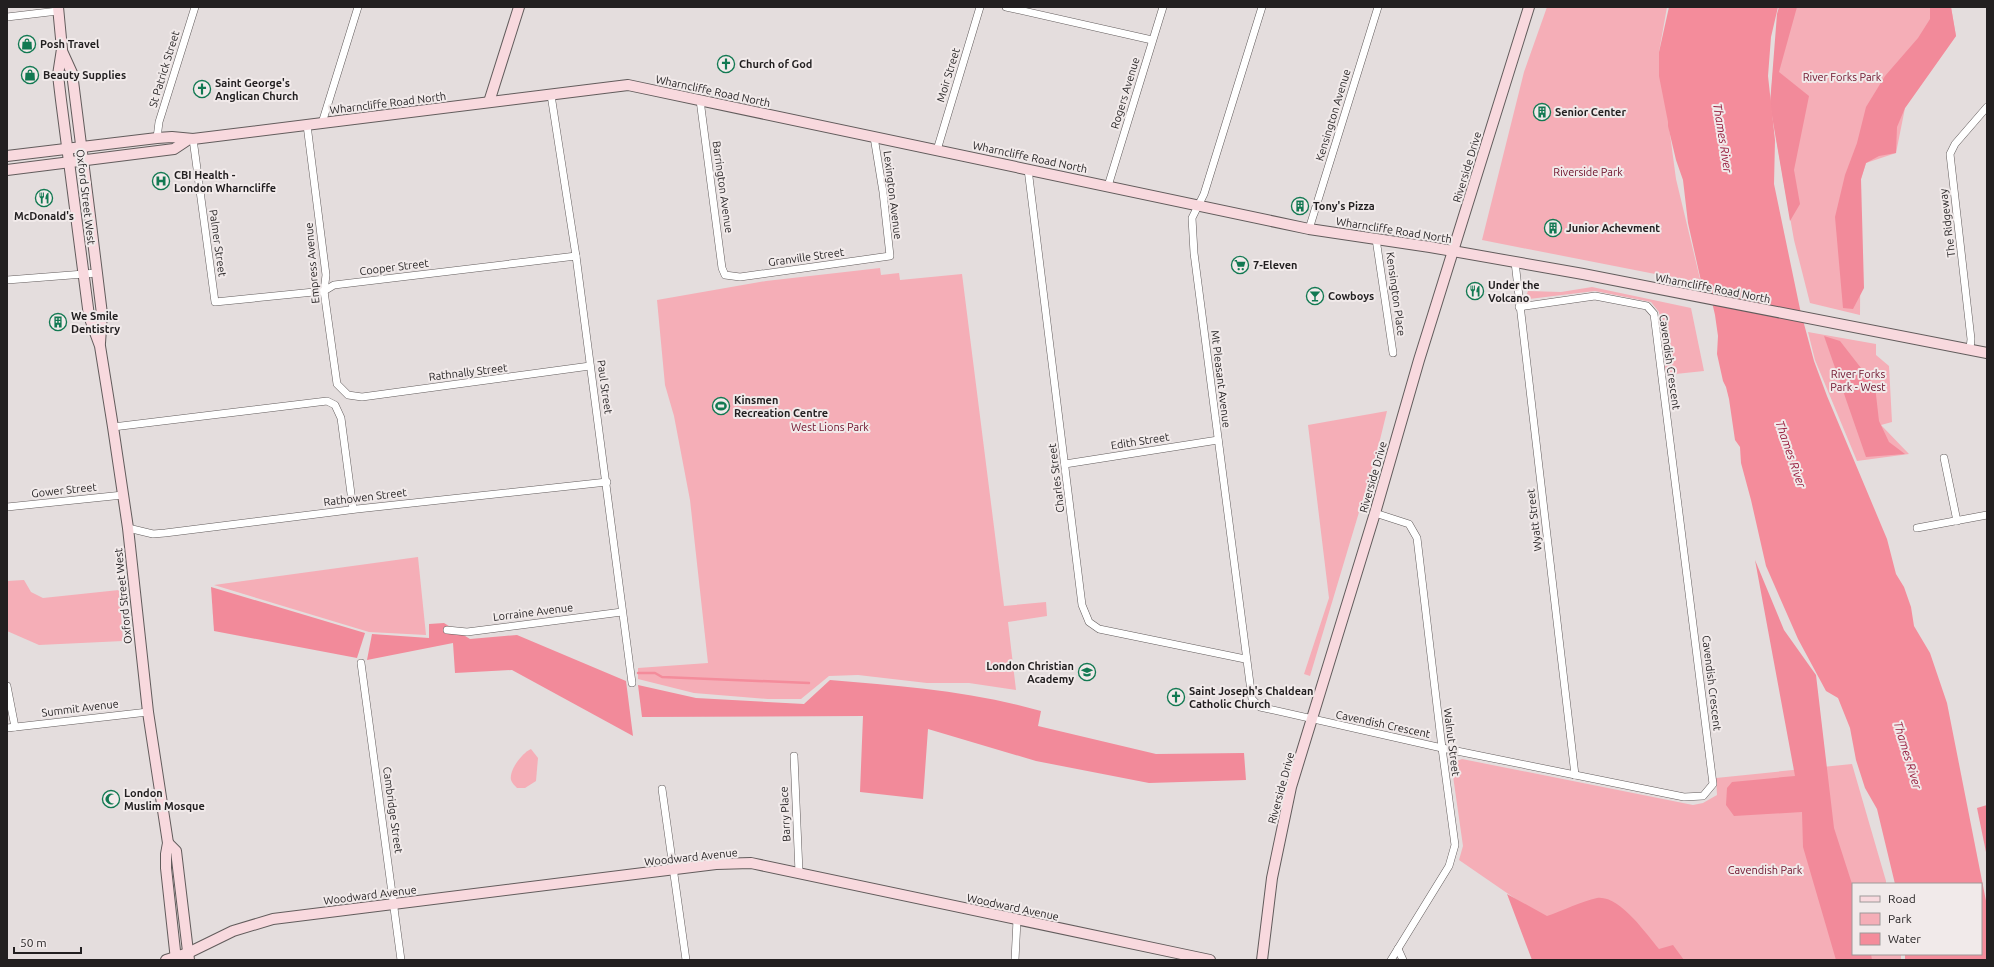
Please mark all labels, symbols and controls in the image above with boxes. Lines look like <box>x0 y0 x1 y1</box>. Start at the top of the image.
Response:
street label: St Patrick Street <box>147 28 182 109</box>
shop icon: Posh Travel <box>17 34 37 54</box>
place label: Posh Travel <box>40 38 100 50</box>
street label: Moir Street <box>934 46 962 104</box>
church icon: Church of God <box>716 54 736 74</box>
street label: Rogers Avenue <box>1108 56 1142 130</box>
place label: Church of God <box>739 58 812 70</box>
shop icon: Beauty Supplies <box>20 65 40 85</box>
street label: Kensington Avenue <box>1313 68 1353 162</box>
place label: Beauty Supplies <box>43 69 126 81</box>
park label: River Forks Park <box>1803 71 1882 83</box>
street label: Wharncliffe Road North <box>654 73 772 109</box>
place label: Saint George's Anglican Church <box>215 77 298 102</box>
church icon: Saint George's Anglican Church <box>192 79 212 99</box>
street label: Wharncliffe Road North <box>329 90 447 116</box>
building icon: Senior Center <box>1532 102 1552 122</box>
water label: Thames River <box>1711 102 1735 174</box>
place label: Senior Center <box>1555 106 1626 118</box>
street label: Riverside Drive <box>1451 130 1483 204</box>
street label: Wharncliffe Road North <box>971 139 1089 175</box>
street label: Barrington Avenue <box>711 140 735 234</box>
street label: Oxford Street West <box>74 149 98 246</box>
street label: Lexington Avenue <box>882 150 904 240</box>
park label: Riverside Park <box>1553 166 1623 178</box>
place label: CBI Health - London Wharncliffe <box>174 169 276 194</box>
hospital icon: CBI Health - London Wharncliffe <box>151 171 171 191</box>
street label: The Ridgeway <box>1937 187 1957 258</box>
restaurant icon: McDonald's <box>34 188 54 208</box>
building icon: Tony's Pizza <box>1290 196 1310 216</box>
place label: Tony's Pizza <box>1313 200 1375 212</box>
street label: Palmer Street <box>207 209 229 278</box>
place label: McDonald's <box>14 210 74 222</box>
street label: Wharncliffe Road North <box>1335 215 1453 245</box>
building icon: Junior Achevment <box>1543 218 1563 238</box>
street label: Empress Avenue <box>302 222 322 304</box>
place label: Junior Achevment <box>1566 222 1660 234</box>
street label: Granville Street <box>767 246 845 268</box>
street label: Kensington Place <box>1384 251 1408 337</box>
supermarket icon: 7-Eleven <box>1230 255 1250 275</box>
street label: Cooper Street <box>359 257 430 277</box>
place label: 7-Eleven <box>1253 259 1298 271</box>
street label: Wharncliffe Road North <box>1654 271 1772 305</box>
place label: Under the Volcano <box>1488 279 1540 304</box>
restaurant icon: Under the Volcano <box>1465 281 1485 301</box>
bar icon: Cowboys <box>1305 286 1325 306</box>
place label: Cowboys <box>1328 290 1374 302</box>
place label: We Smile Dentistry <box>71 310 120 335</box>
building icon: We Smile Dentistry <box>48 312 68 332</box>
street label: Cavendish Crescent <box>1657 313 1683 411</box>
street label: Mt Pleasant Avenue <box>1209 330 1233 428</box>
street label: Paul Street <box>595 359 615 416</box>
street label: Rathnally Street <box>428 361 509 383</box>
park label: River Forks Park - West <box>1830 368 1886 393</box>
place label: Kinsmen Recreation Centre <box>734 394 828 419</box>
sports icon: Kinsmen Recreation Centre <box>711 396 731 416</box>
water label: Thames River <box>1773 419 1809 490</box>
park label: West Lions Park <box>791 421 869 433</box>
street label: Edith Street <box>1110 430 1171 452</box>
street label: Riverside Drive <box>1357 440 1389 514</box>
street label: Charles Street <box>1046 442 1066 513</box>
street label: Gower Street <box>31 481 98 499</box>
street label: Rathowen Street <box>323 486 408 508</box>
street label: Wyatt Street <box>1524 487 1544 552</box>
street label: Oxford Street West <box>112 547 134 644</box>
street label: Lorraine Avenue <box>492 601 574 623</box>
street label: Cavendish Crescent <box>1700 634 1724 732</box>
place label: London Christian Academy <box>986 660 1074 685</box>
school or university icon: London Christian Academy <box>1077 662 1097 682</box>
place label: Saint Joseph's Chaldean Catholic Church <box>1189 685 1313 710</box>
church icon: Saint Joseph's Chaldean Catholic Church <box>1166 687 1186 707</box>
street label: Summit Avenue <box>41 697 119 719</box>
street label: Walnut Street <box>1442 707 1462 777</box>
street label: Cavendish Crescent <box>1335 708 1432 740</box>
water label: Thames River <box>1892 720 1925 791</box>
street label: Riverside Drive <box>1266 751 1296 825</box>
street label: Cambridge Street <box>381 766 405 855</box>
street label: Barry Place <box>778 786 792 842</box>
place label: London Muslim Mosque <box>124 787 205 812</box>
mosque icon: London Muslim Mosque <box>101 789 121 809</box>
street label: Woodward Avenue <box>644 846 738 868</box>
park label: Cavendish Park <box>1728 864 1803 876</box>
street label: Woodward Avenue <box>323 883 417 907</box>
legend <box>1852 883 1982 955</box>
street label: Woodward Avenue <box>966 891 1060 923</box>
text: Road <box>1888 892 1916 905</box>
text: Park <box>1888 912 1912 925</box>
scale bar <box>14 929 81 955</box>
text: Water <box>1888 932 1921 945</box>
text: 50 m <box>20 936 47 949</box>

